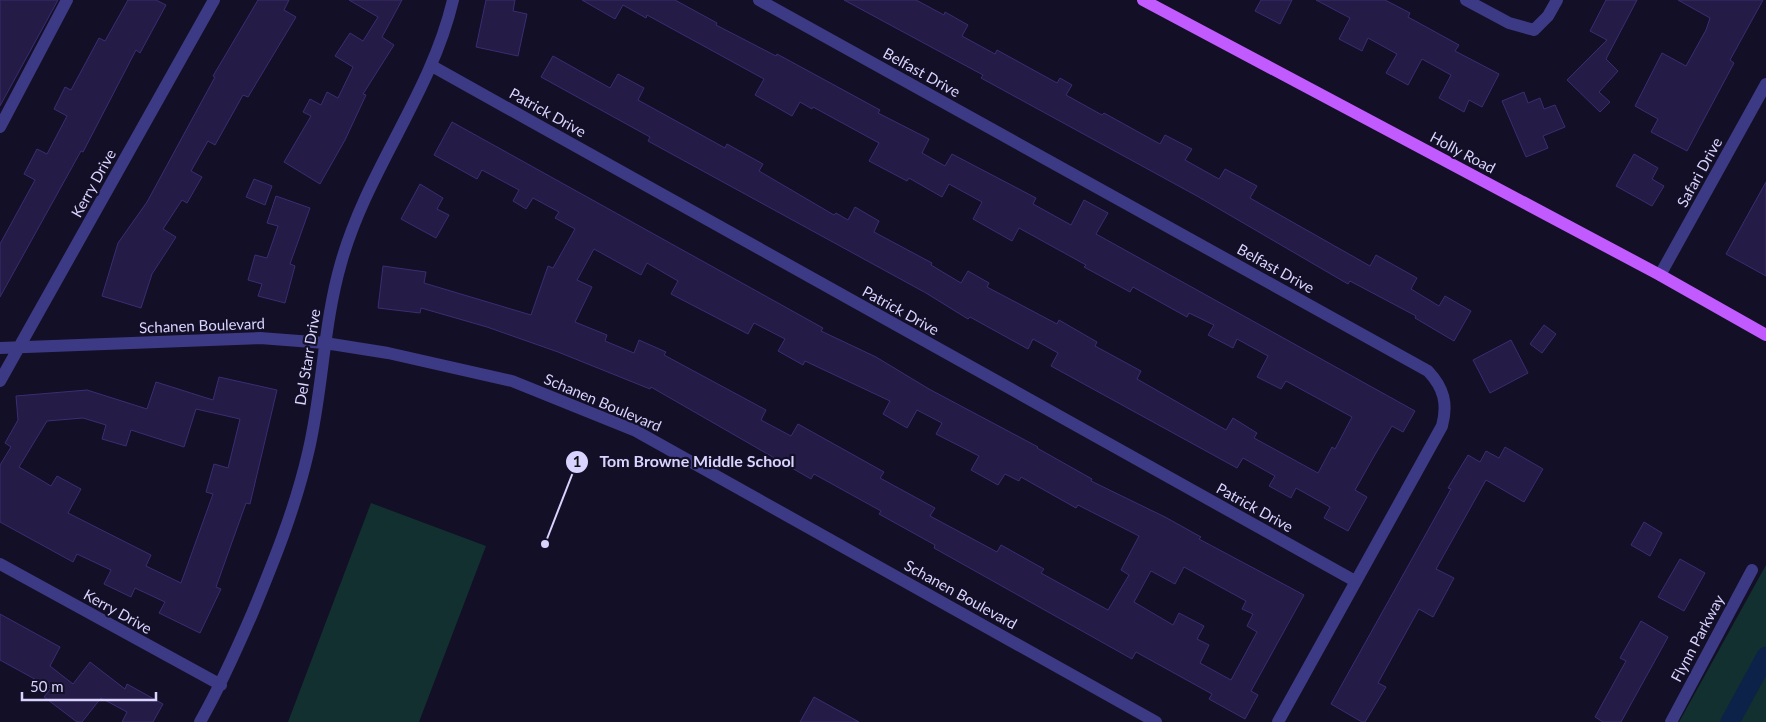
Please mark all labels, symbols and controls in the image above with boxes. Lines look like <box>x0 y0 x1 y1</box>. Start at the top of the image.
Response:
street label: Belfast Drive <box>880 43 964 101</box>
street label: Patrick Drive <box>506 84 590 140</box>
street label: Holly Road <box>1427 127 1499 177</box>
street label: Safari Drive <box>1673 134 1726 210</box>
street label: Kerry Drive <box>67 146 119 220</box>
street label: Belfast Drive <box>1234 239 1318 297</box>
street label: Patrick Drive <box>859 282 943 338</box>
street label: Del Starr Drive <box>290 307 324 407</box>
street label: Schanen Boulevard <box>139 314 265 336</box>
street label: Schanen Boulevard <box>542 369 664 435</box>
callout: Tom Browne Middle School <box>565 446 805 477</box>
text: Tom Browne Middle School <box>599 451 795 470</box>
text: 1 <box>573 452 581 470</box>
street label: Patrick Drive <box>1213 479 1297 535</box>
street label: Schanen Boulevard <box>902 556 1020 632</box>
street label: Kerry Drive <box>81 585 155 637</box>
street label: Flynn Parkway <box>1666 591 1728 685</box>
scale bar <box>22 670 156 702</box>
text: 50 m <box>30 677 64 695</box>

